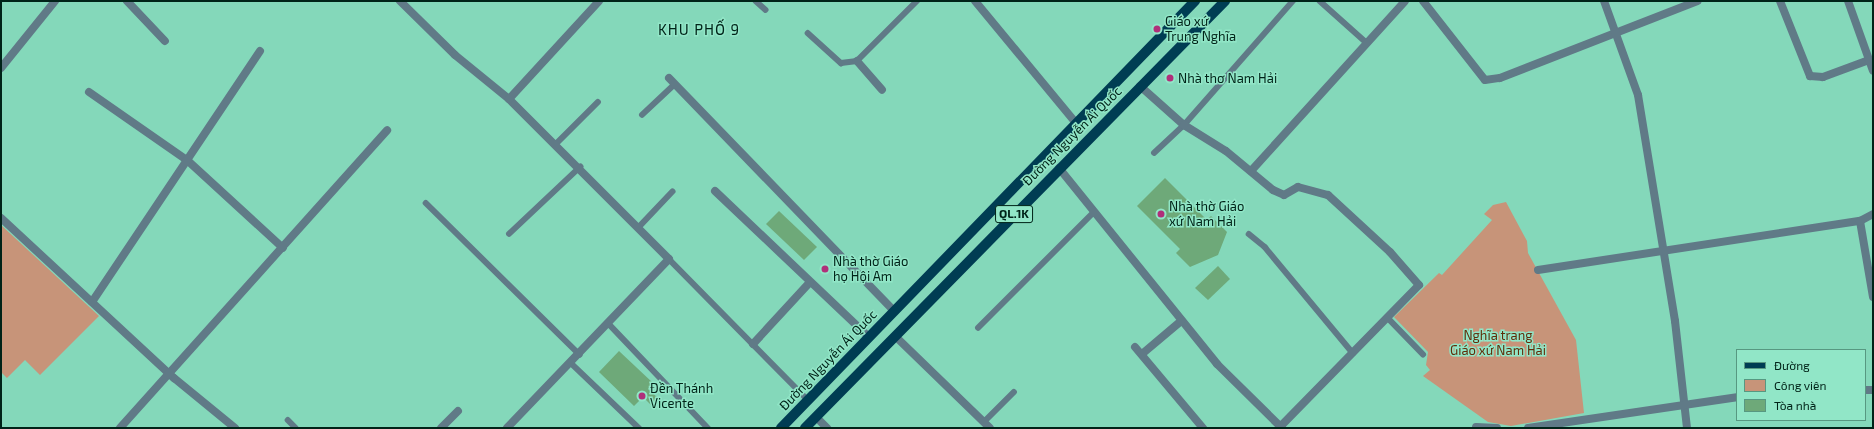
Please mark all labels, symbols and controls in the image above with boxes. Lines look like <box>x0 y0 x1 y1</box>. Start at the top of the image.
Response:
place label: Giáo xứ Trung Nghĩa <box>1165 14 1236 45</box>
district label: KHU PHỐ 9 <box>658 21 740 39</box>
marker: Giáo xứ Trung Nghĩa <box>1152 24 1162 34</box>
place label: Nhà thơ Nam Hải <box>1178 70 1277 86</box>
marker: Nhà thơ Nam Hải <box>1165 73 1175 83</box>
street label: Đường Nguyễn Ái Quốc <box>1019 83 1125 189</box>
place label: Nhà thờ Giáo xứ Nam Hải <box>1169 199 1245 230</box>
road number: QL.1K <box>995 204 1033 224</box>
marker: Nhà thờ Giáo xứ Nam Hải <box>1156 209 1166 219</box>
place label: Nhà thờ Giáo họ Hội Am <box>833 254 909 285</box>
marker: Nhà thờ Giáo họ Hội Am <box>820 264 830 274</box>
street label: Đường Nguyễn Ái Quốc <box>776 306 880 414</box>
park label: Nghĩa trang Giáo xứ Nam Hải <box>1450 328 1546 359</box>
legend <box>1736 349 1866 421</box>
text: Đường <box>1774 358 1810 372</box>
text: Công viên <box>1774 378 1827 392</box>
place label: Đền Thánh Vicente <box>650 381 713 412</box>
marker: Đền Thánh Vicente <box>637 391 647 401</box>
text: Tòa nhà <box>1774 398 1816 412</box>

